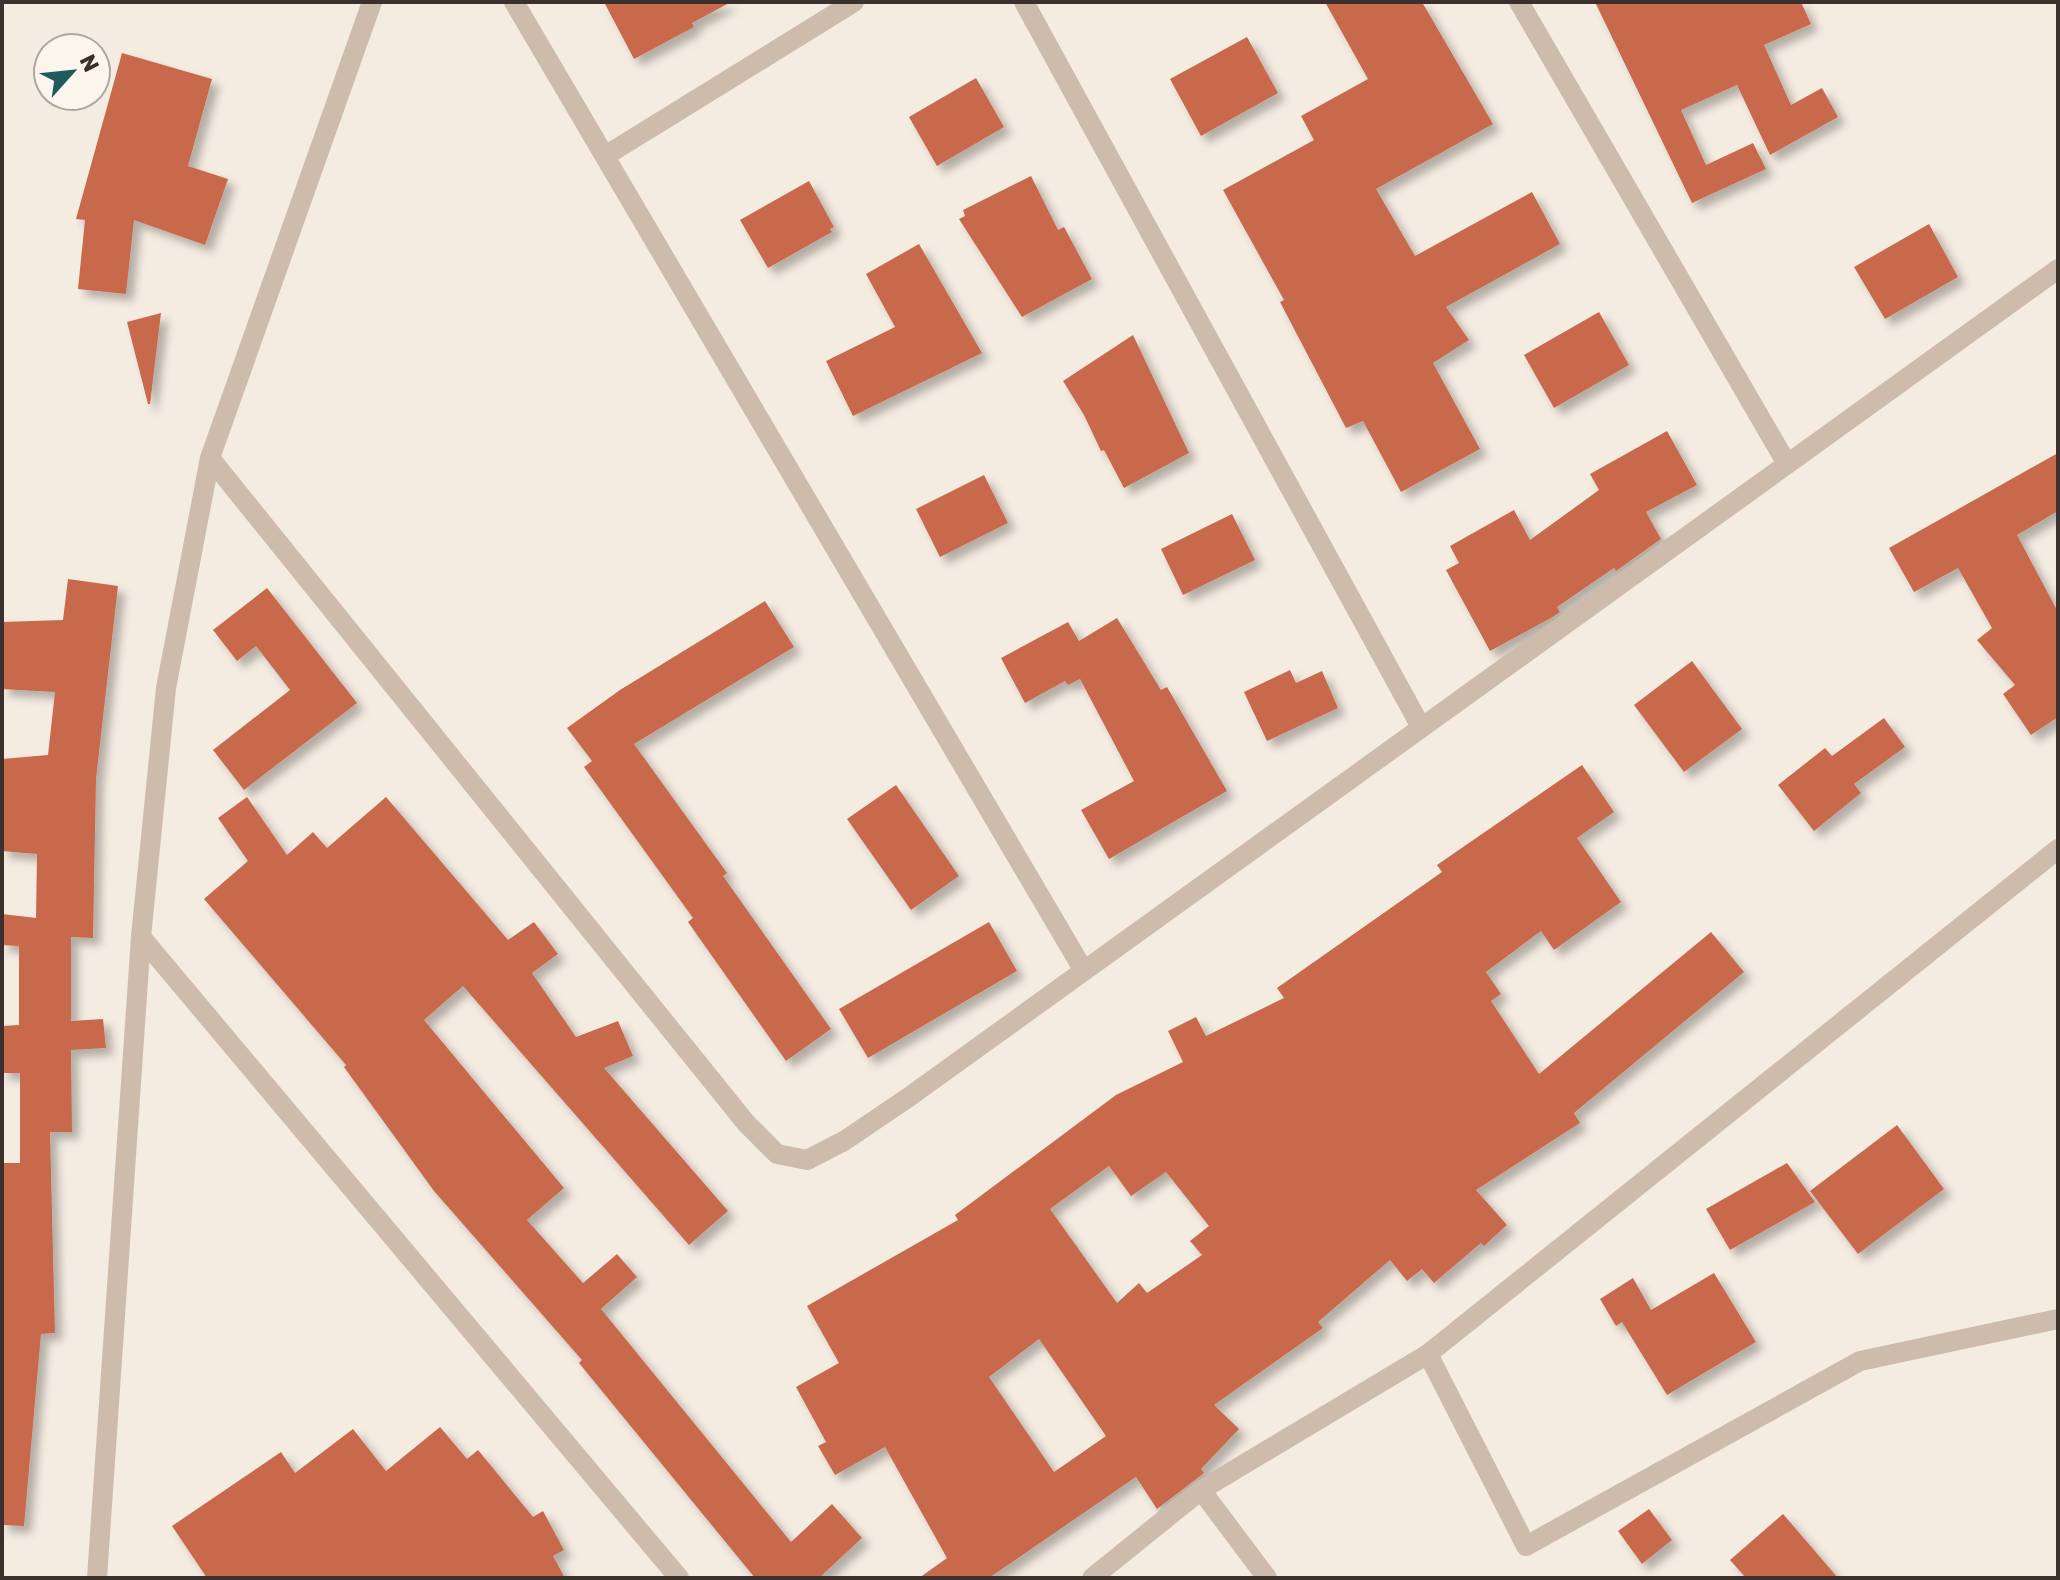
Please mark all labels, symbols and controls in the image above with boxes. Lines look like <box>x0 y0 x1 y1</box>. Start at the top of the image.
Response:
north arrow <box>32 32 112 112</box>
text: N <box>74 50 105 76</box>

